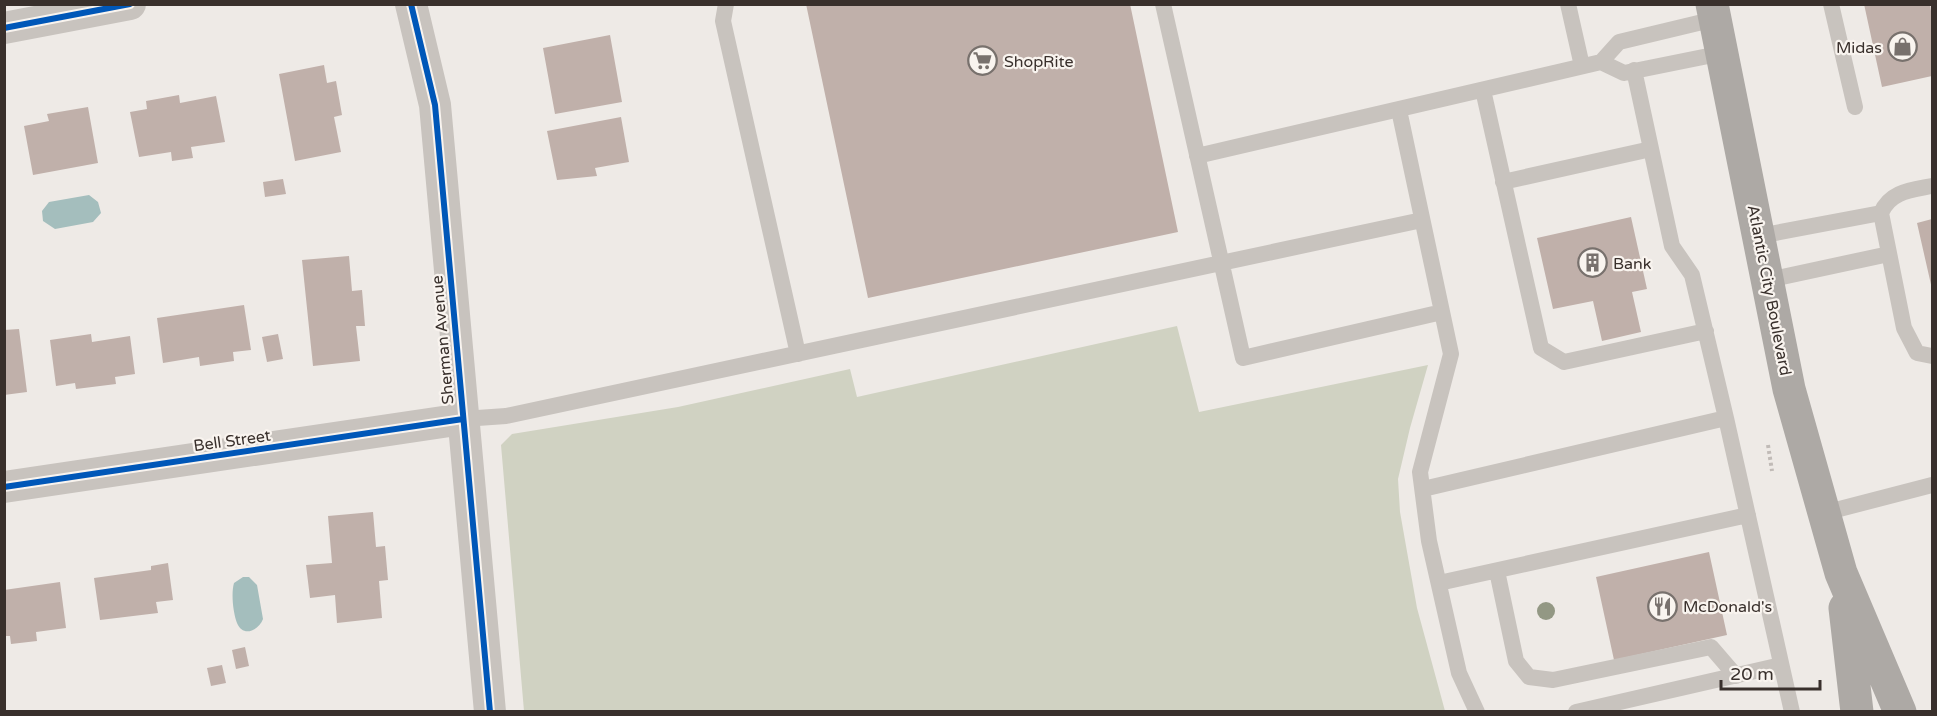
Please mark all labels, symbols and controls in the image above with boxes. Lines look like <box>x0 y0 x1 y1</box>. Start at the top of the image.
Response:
shop icon: Midas <box>1887 31 1919 63</box>
place label: Midas <box>1836 38 1882 58</box>
supermarket icon: ShopRite <box>967 45 999 77</box>
place label: ShopRite <box>1004 52 1074 72</box>
street label: Atlantic City Boulevard <box>1743 203 1795 377</box>
building icon: Bank <box>1576 247 1608 279</box>
place label: Bank <box>1613 254 1652 274</box>
street label: Sherman Avenue <box>427 275 459 405</box>
street label: Bell Street <box>192 426 272 456</box>
restaurant icon: McDonald's <box>1646 590 1678 622</box>
place label: McDonald's <box>1683 597 1772 617</box>
scale bar <box>1721 653 1820 691</box>
text: 20 m <box>1730 663 1774 685</box>

